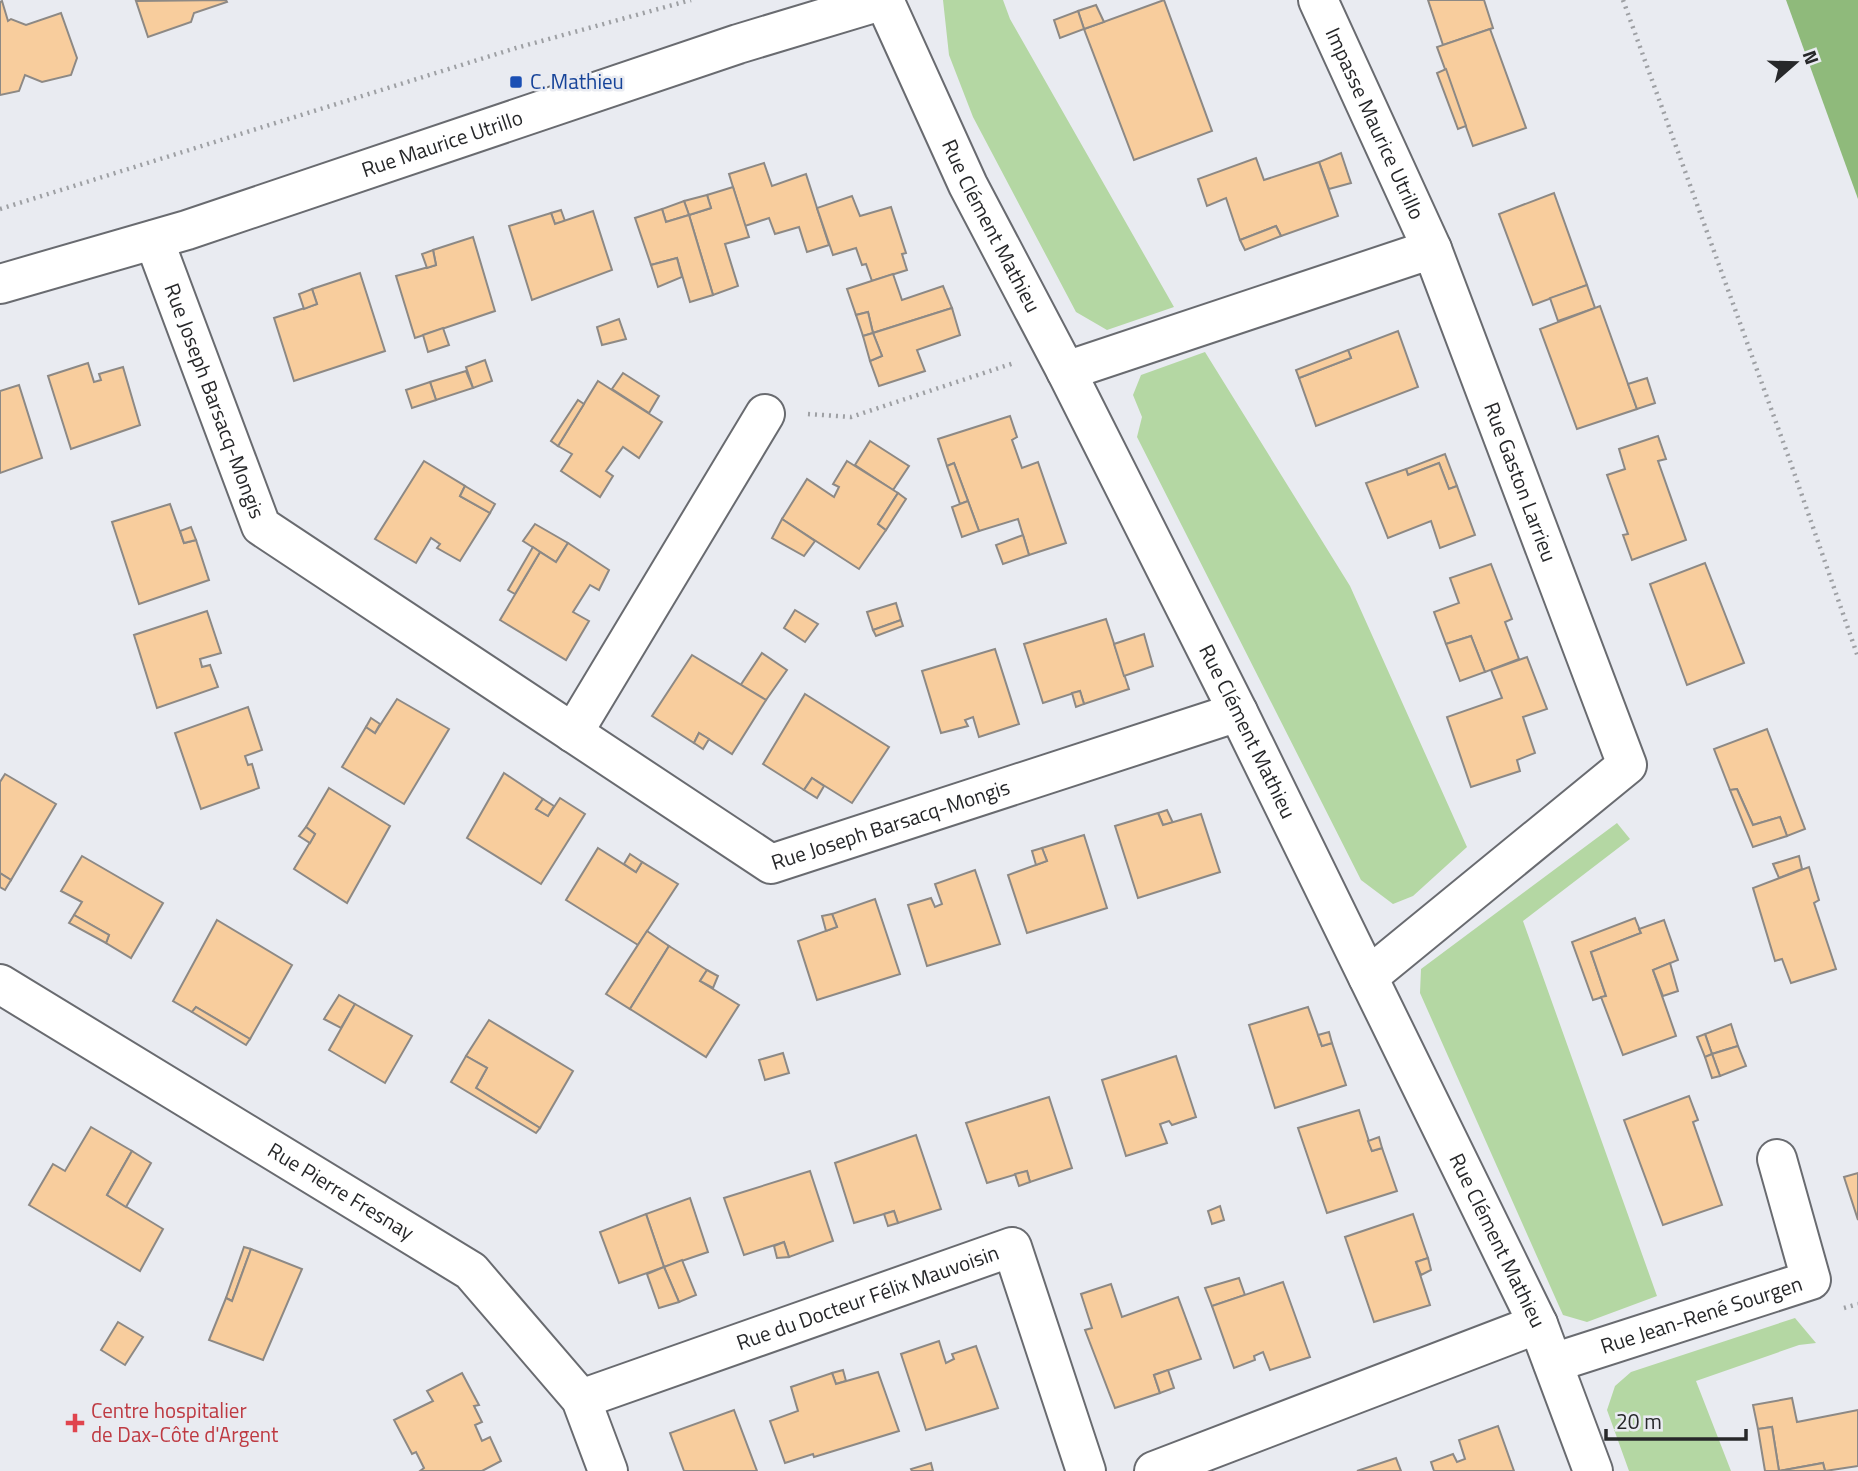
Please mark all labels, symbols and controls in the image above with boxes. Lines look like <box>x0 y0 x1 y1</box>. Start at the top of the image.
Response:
street label: Impasse Maurice Utrillo <box>1318 22 1433 225</box>
north arrow <box>1760 28 1830 98</box>
text: N <box>1796 46 1827 68</box>
place label: C. Mathieu <box>530 65 624 97</box>
marker: C. Mathieu <box>508 74 524 90</box>
street label: Rue Maurice Utrillo <box>357 101 527 185</box>
street label: Rue Clément Mathieu <box>934 134 1049 318</box>
street label: Rue Joseph Barsacq-Mongis <box>157 278 274 523</box>
street label: Rue Gaston Larrieu <box>1476 397 1566 566</box>
street label: Rue Clément Mathieu <box>1191 639 1305 824</box>
street label: Rue Joseph Barsacq-Mongis <box>767 770 1014 878</box>
street label: Rue Pierre Fresnay <box>262 1134 421 1248</box>
street label: Rue Clément Mathieu <box>1442 1147 1554 1333</box>
street label: Rue du Docteur Félix Mauvoisin <box>732 1236 1003 1358</box>
street label: Rue Jean-René Sourgen <box>1596 1267 1806 1362</box>
place label: Centre hospitalier de Dax-Côte d'Argent <box>91 1394 279 1450</box>
scale bar <box>1606 1398 1746 1442</box>
text: 20 m <box>1616 1405 1662 1437</box>
marker: Centre hospitalier de Dax-Côte d'Argent <box>65 1413 85 1433</box>

